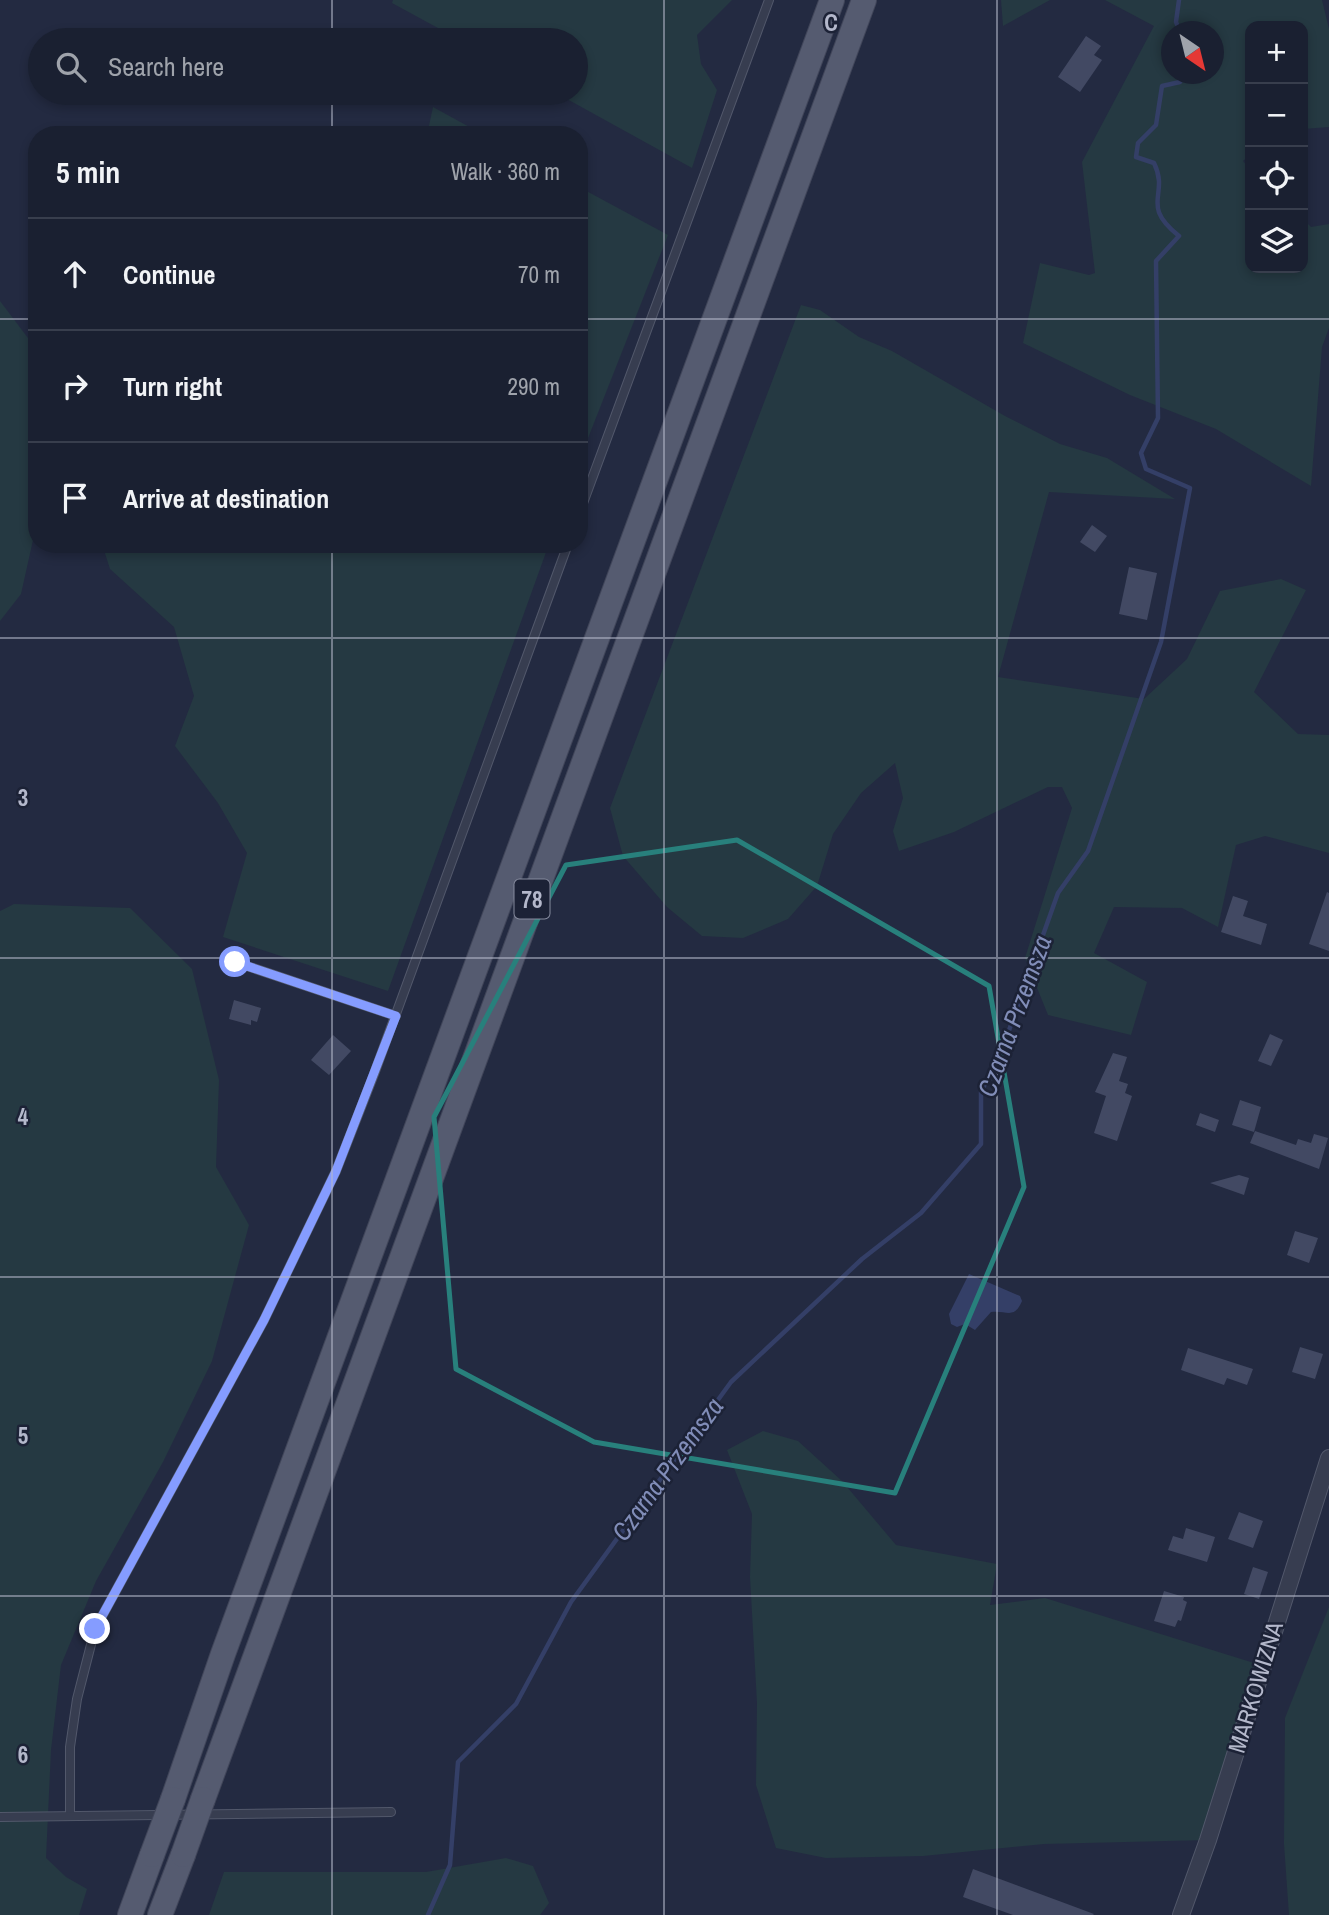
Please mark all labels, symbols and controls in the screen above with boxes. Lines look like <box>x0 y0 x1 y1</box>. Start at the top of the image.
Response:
text: C <box>824 7 838 38</box>
north arrow <box>1161 21 1224 84</box>
map controls <box>1245 21 1308 273</box>
button: + <box>1245 21 1308 84</box>
search box <box>28 28 588 105</box>
icon: search <box>52 48 90 86</box>
text: Search here <box>108 49 224 84</box>
button: − <box>1245 84 1308 147</box>
button: locate <box>1245 147 1308 210</box>
text: 5 min <box>56 152 120 192</box>
text: Walk · 360 m <box>451 156 560 187</box>
button: layers <box>1245 210 1308 273</box>
icon: ahead <box>56 255 94 293</box>
text: Continue <box>123 257 215 292</box>
text: 70 m <box>518 259 560 290</box>
icon: right <box>56 367 94 405</box>
text: Turn right <box>123 369 222 404</box>
text: 290 m <box>508 371 560 402</box>
icon: arrive <box>56 479 94 517</box>
text: Arrive at destination <box>123 481 329 516</box>
text: 3 <box>18 782 28 813</box>
road number: 78 <box>514 879 550 918</box>
water label: Czarna Przemsza <box>969 930 1059 1102</box>
route start <box>219 946 250 977</box>
text: 4 <box>18 1101 29 1132</box>
water label: Czarna Przemsza <box>603 1390 731 1548</box>
text: 5 <box>18 1420 28 1451</box>
route end <box>79 1613 110 1644</box>
street label: MARKOWIZNA <box>1220 1617 1290 1757</box>
text: 6 <box>18 1739 28 1770</box>

